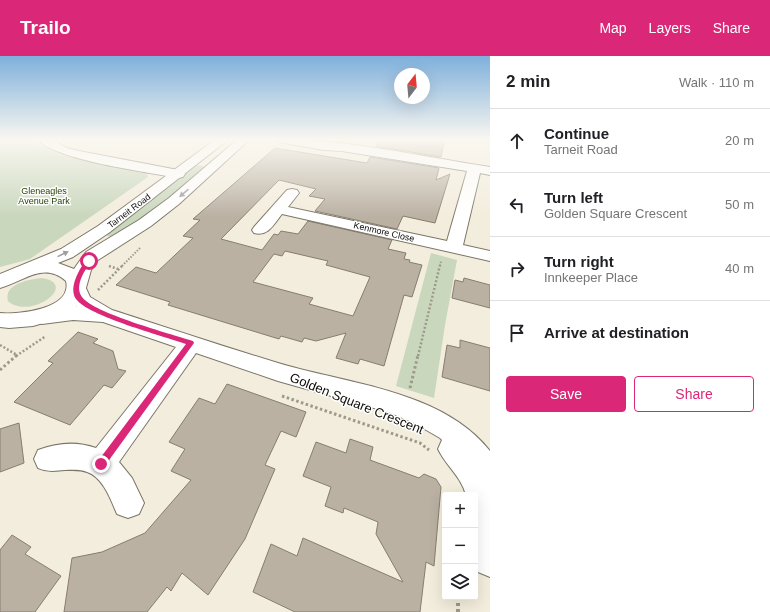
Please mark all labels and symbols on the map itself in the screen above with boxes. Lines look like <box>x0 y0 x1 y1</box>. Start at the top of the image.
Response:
north arrow <box>394 68 430 104</box>
park label: Gleneagles Avenue Park <box>18 186 70 206</box>
one-way arrow <box>179 188 189 198</box>
street label: Tarneit Road <box>106 192 152 230</box>
street label: Kenmore Close <box>353 220 415 244</box>
one-way arrow <box>58 251 69 257</box>
route start <box>80 252 98 270</box>
street label: Golden Square Crescent <box>288 370 426 437</box>
route end <box>92 455 110 473</box>

